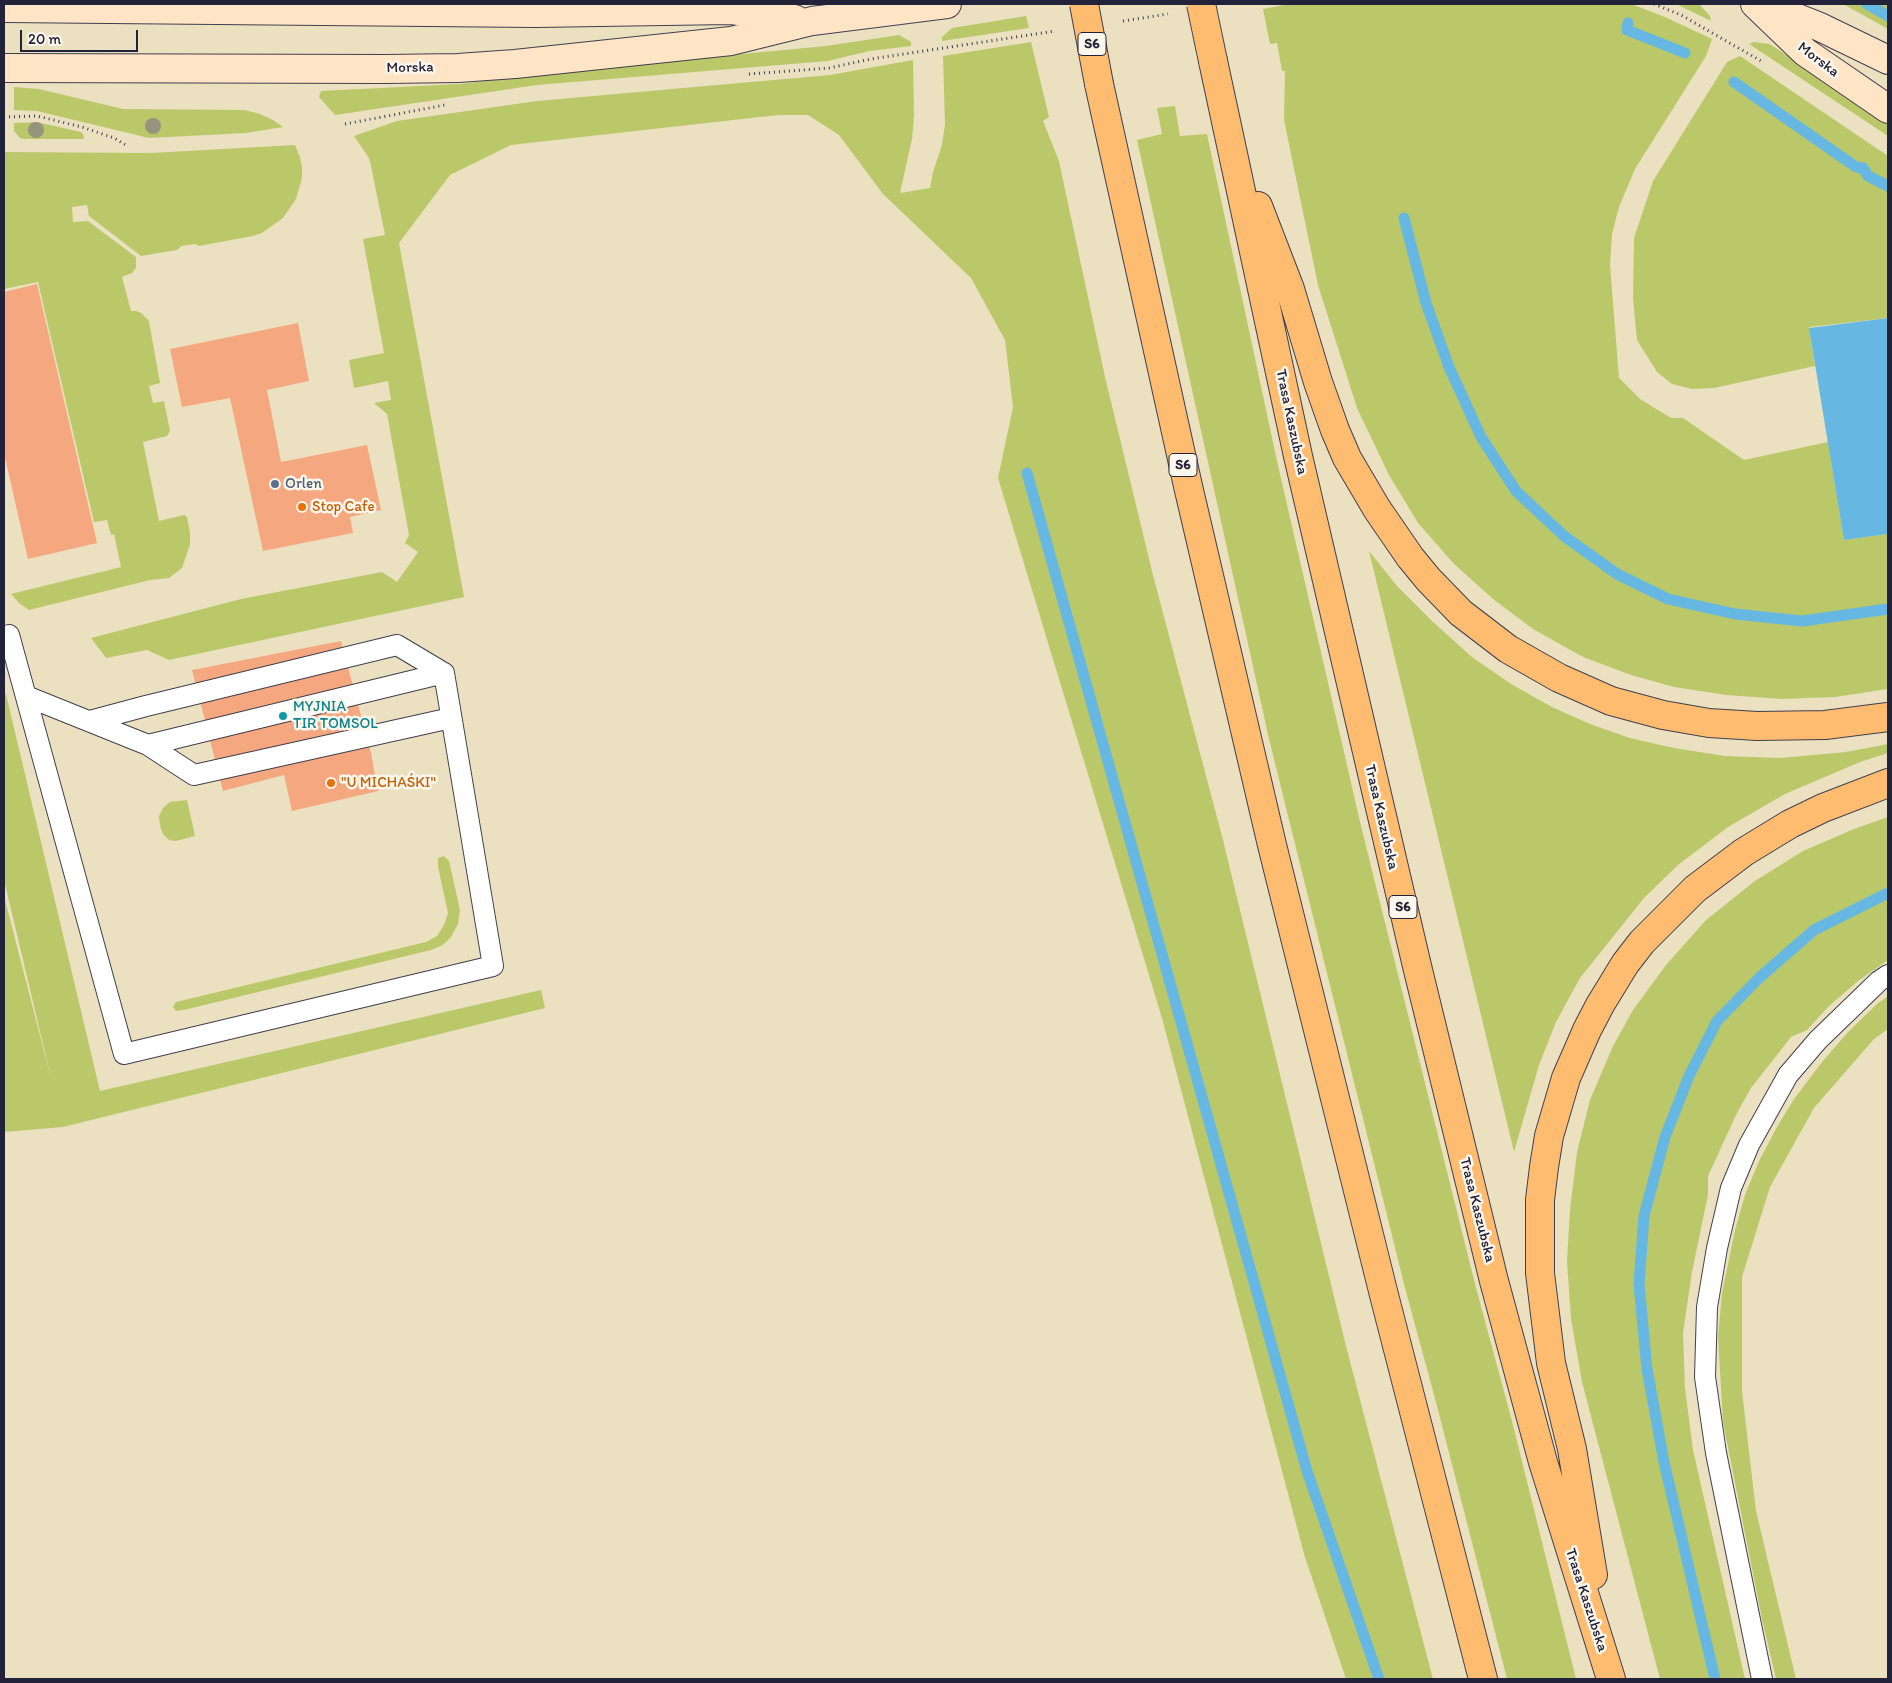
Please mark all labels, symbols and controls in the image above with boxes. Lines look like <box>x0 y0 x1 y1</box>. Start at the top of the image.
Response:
scale bar <box>22 20 140 52</box>
text: 20 m <box>28 30 61 48</box>
road number: S6 <box>1078 33 1106 56</box>
street label: Morska <box>1794 39 1842 81</box>
street label: Morska <box>386 59 434 77</box>
street label: Trasa Kaszubska <box>1271 368 1311 476</box>
road number: S6 <box>1169 454 1197 476</box>
place label: Orlen <box>285 475 322 493</box>
marker: Orlen <box>269 478 281 490</box>
place label: Stop Cafe <box>312 498 375 516</box>
marker: Stop Cafe <box>296 501 308 513</box>
place label: MYJNIA TIR TOMSOL <box>293 698 378 733</box>
marker: MYJNIA TIR TOMSOL <box>277 710 289 722</box>
street label: Trasa Kaszubska <box>1360 763 1402 871</box>
place label: "U MICHAŚKI" <box>341 774 436 792</box>
marker: "U MICHAŚKI" <box>325 777 337 789</box>
road number: S6 <box>1389 896 1417 919</box>
street label: Trasa Kaszubska <box>1455 1156 1499 1264</box>
street label: Trasa Kaszubska <box>1561 1546 1611 1654</box>

